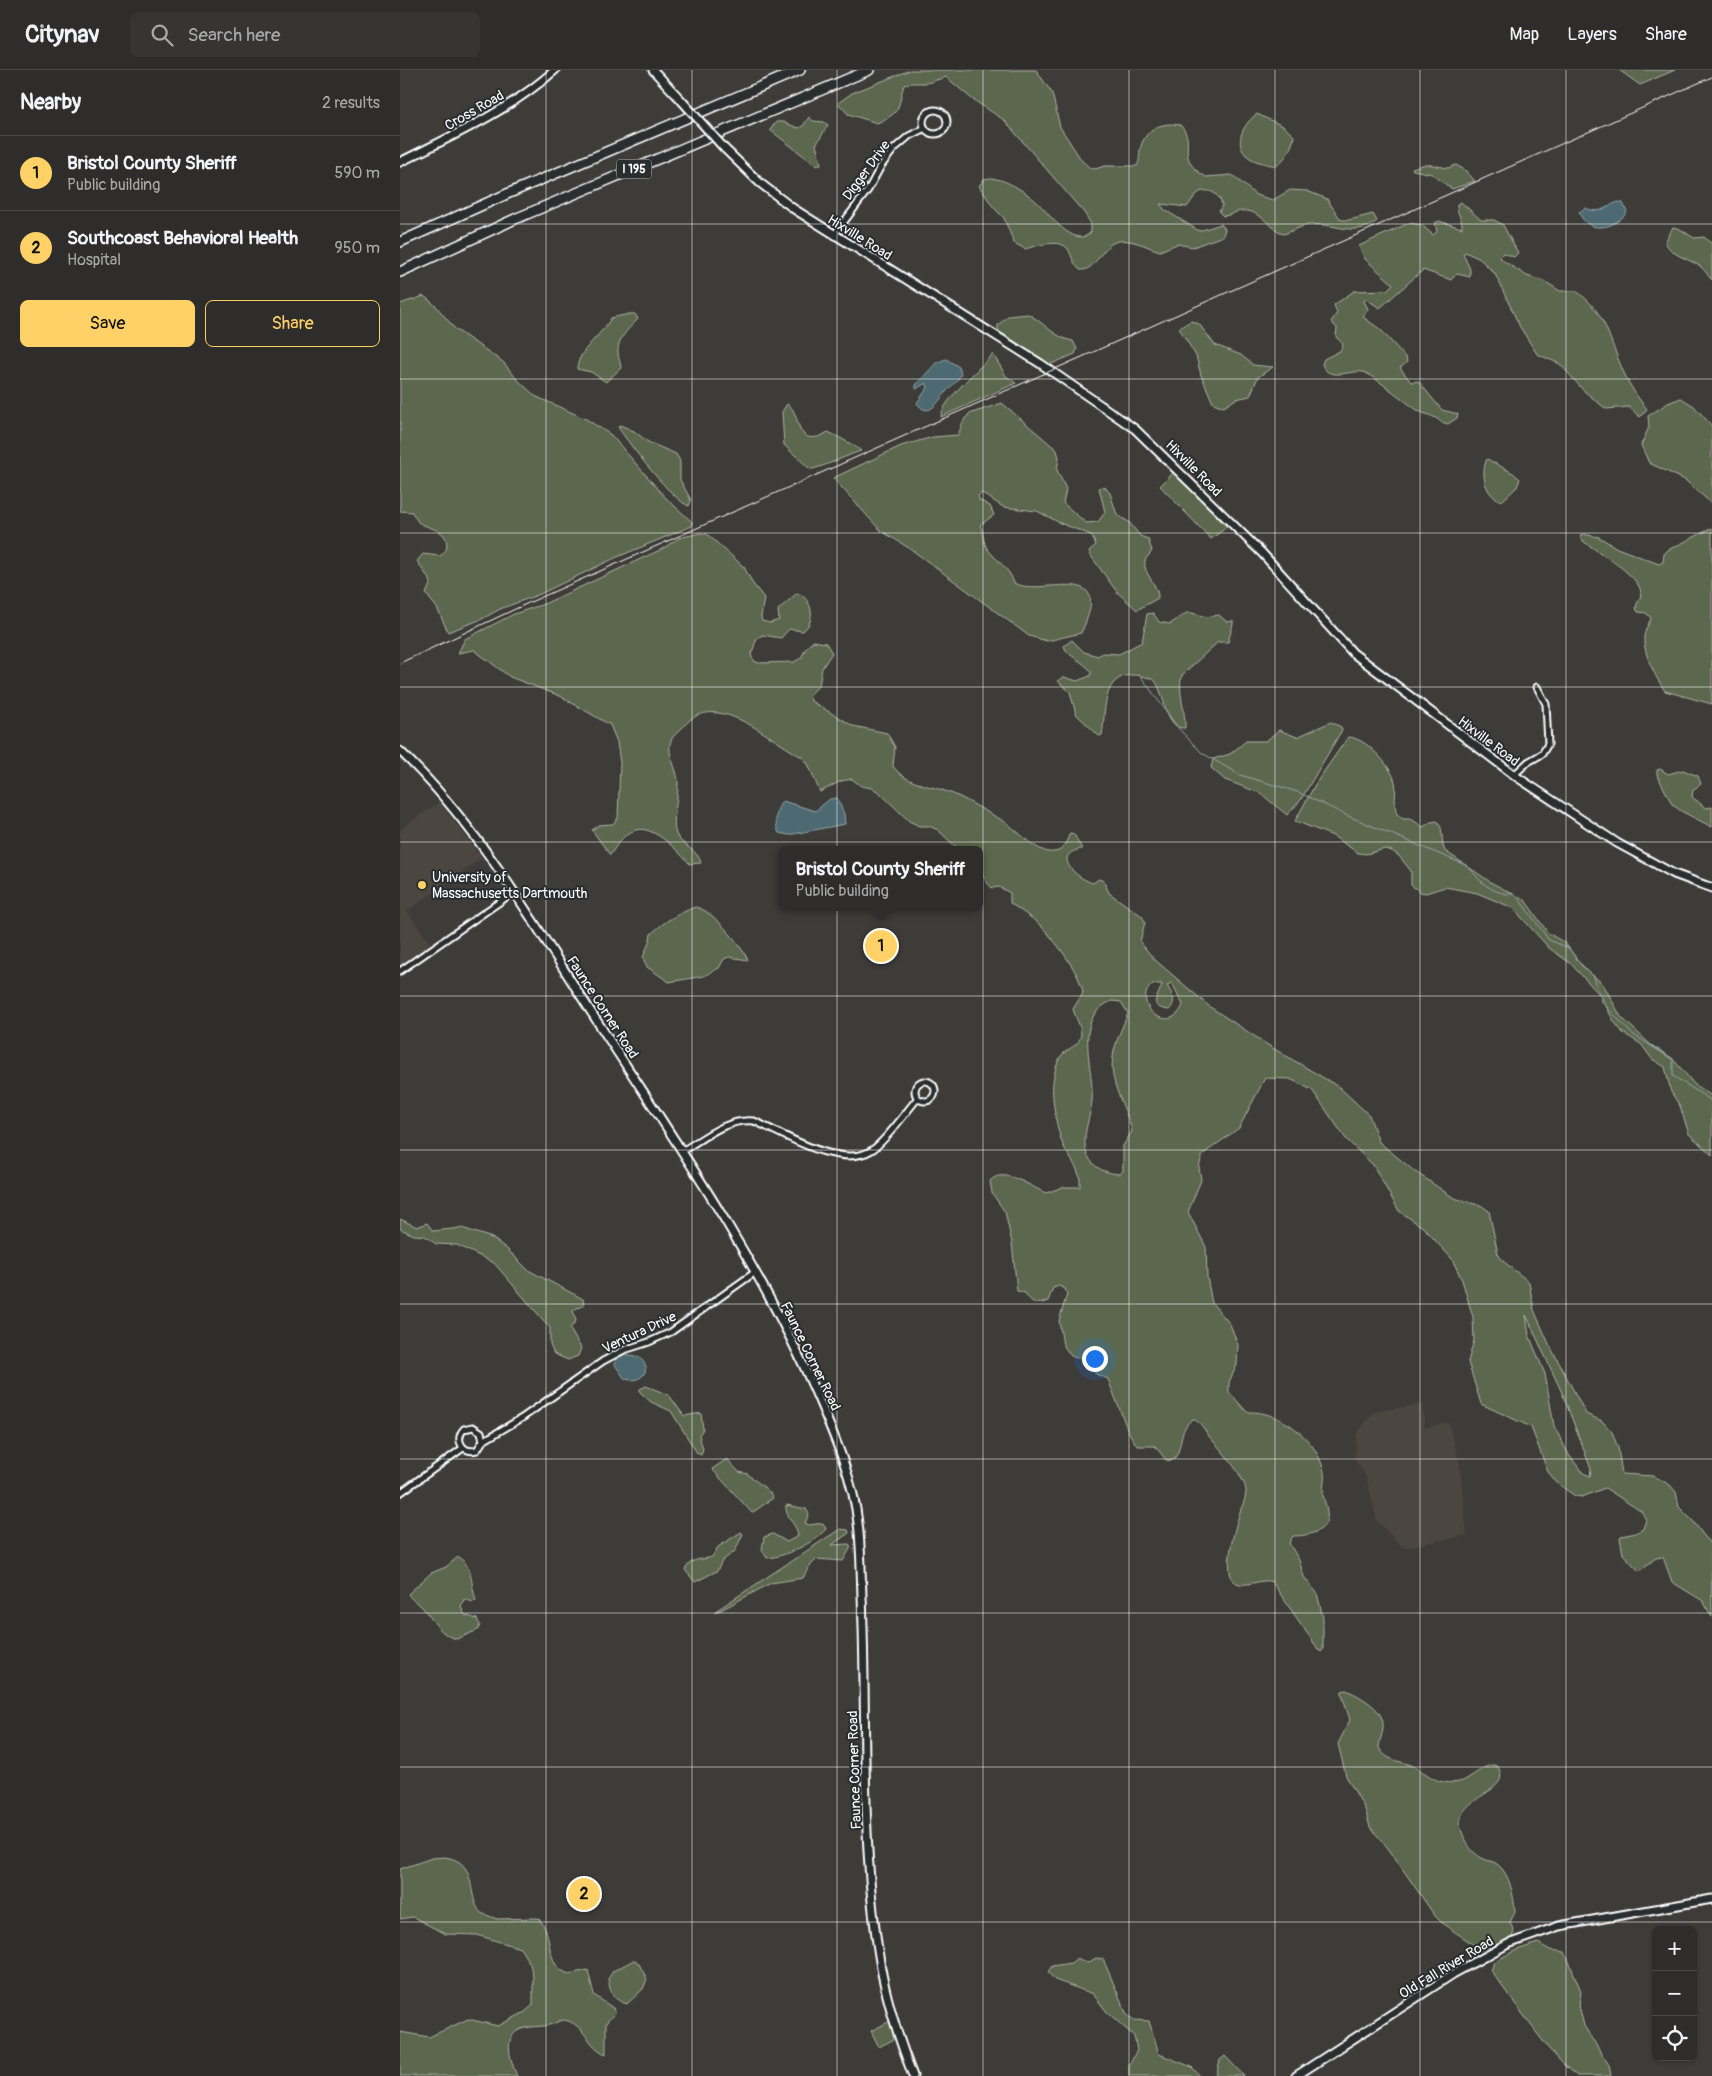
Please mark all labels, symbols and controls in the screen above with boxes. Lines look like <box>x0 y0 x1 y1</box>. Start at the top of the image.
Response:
search box <box>130 12 480 57</box>
text: Citynav <box>25 20 100 49</box>
icon: search <box>148 21 176 49</box>
text: Search here <box>188 23 280 47</box>
text: Map <box>1510 23 1539 46</box>
text: Layers <box>1567 23 1617 46</box>
text: Share <box>1645 23 1687 46</box>
street label: Cross Road <box>442 87 507 134</box>
text: Nearby <box>20 89 81 116</box>
text: 2 results <box>322 93 380 113</box>
street label: Digger Drive <box>839 137 894 204</box>
text: Bristol County Sheriff <box>67 151 237 175</box>
road number: I 195 <box>616 160 652 178</box>
text: 1 <box>33 163 39 183</box>
text: 590 m <box>334 163 380 183</box>
text: Public building <box>67 175 160 195</box>
street label: Hixville Road <box>824 211 895 264</box>
text: Southcoast Behavioral Health <box>67 226 298 250</box>
text: 2 <box>32 238 40 258</box>
text: 950 m <box>334 238 380 258</box>
text: Hospital <box>67 250 121 270</box>
button: Save <box>20 300 195 347</box>
button: Share <box>205 300 380 347</box>
street label: Hixville Road <box>1162 437 1225 500</box>
street label: Hixville Road <box>1455 713 1523 770</box>
popup <box>778 846 983 911</box>
text: Bristol County Sheriff <box>796 857 965 881</box>
place label: University of Massachusetts Dartmouth <box>432 869 587 902</box>
marker: University of Massachusetts Dartmouth <box>416 879 428 891</box>
text: Public building <box>796 881 889 901</box>
pin: 1 <box>865 927 897 965</box>
street label: Faunce Corner Road <box>563 953 642 1062</box>
street label: Faunce Corner Road <box>777 1299 844 1413</box>
street label: Ventura Drive <box>599 1308 679 1357</box>
your location <box>1082 1346 1108 1372</box>
street label: Faunce Corner Road <box>844 1710 865 1830</box>
pin: 2 <box>568 1875 600 1913</box>
map controls <box>1652 1926 1697 2061</box>
button: + <box>1652 1926 1697 1971</box>
street label: Old Fall River Road <box>1396 1932 1497 2002</box>
button: − <box>1652 1971 1697 2016</box>
button: locate <box>1652 2016 1697 2061</box>

